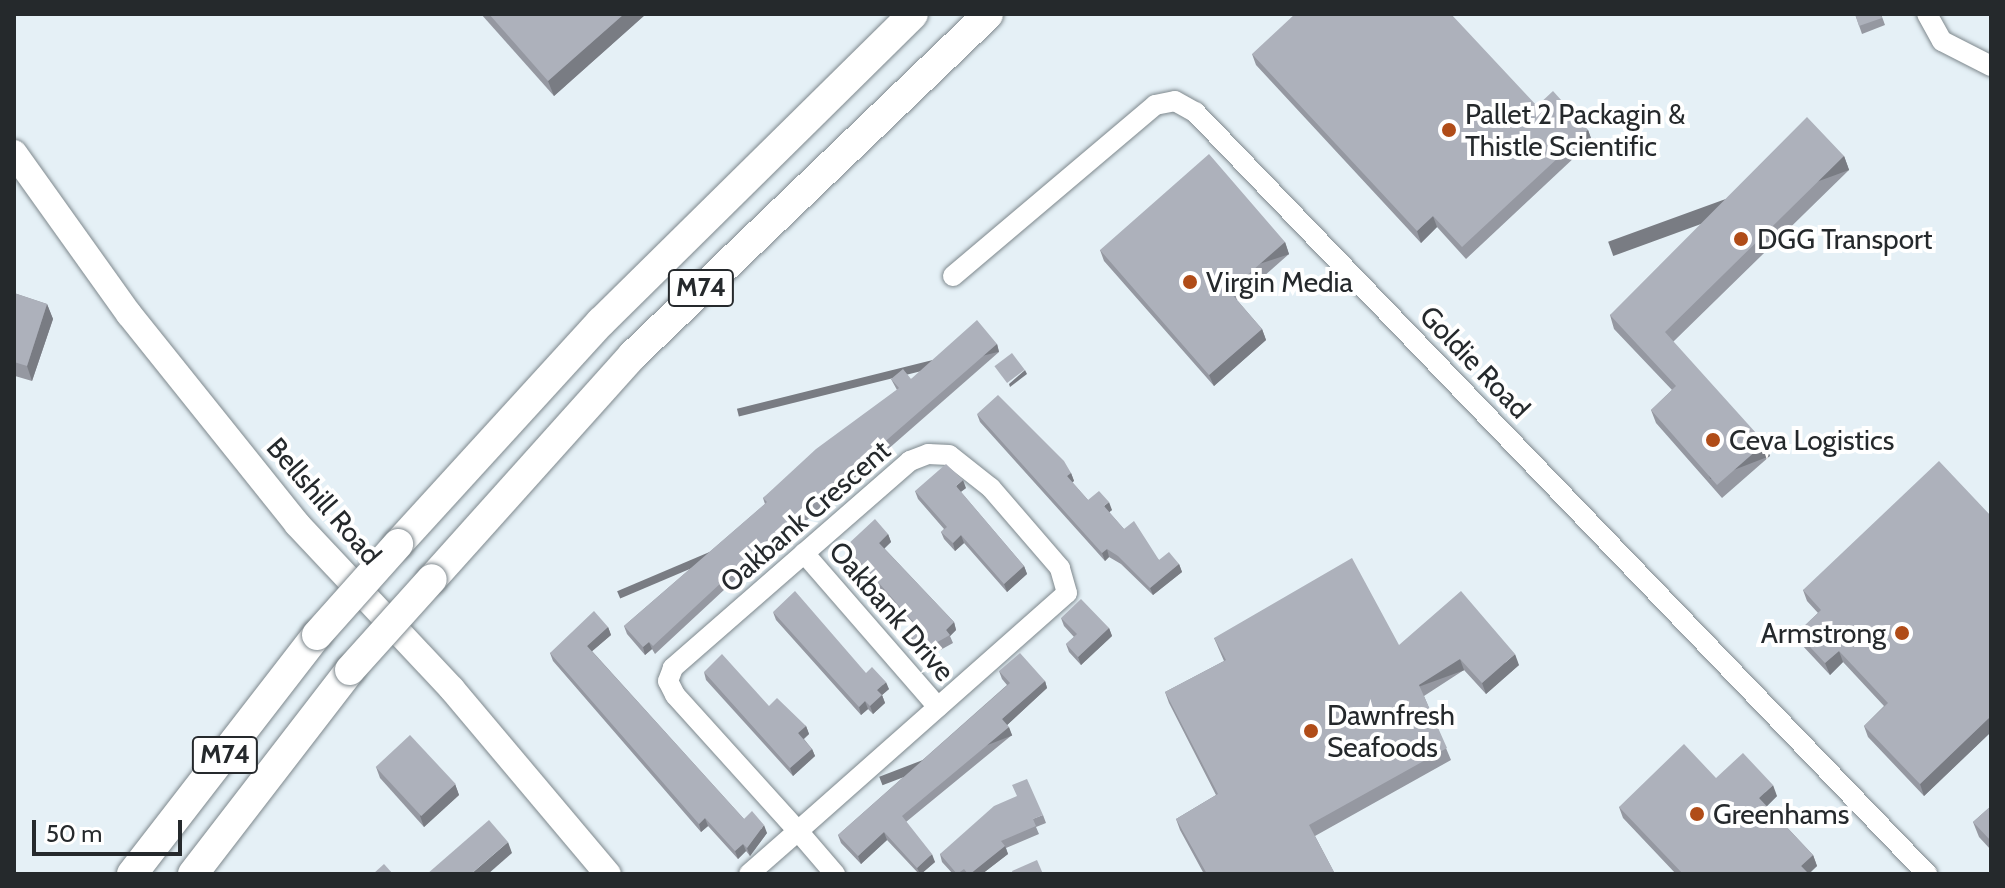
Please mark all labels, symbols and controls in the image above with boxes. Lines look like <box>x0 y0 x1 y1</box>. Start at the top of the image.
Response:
place label: Pallet 2 Packagin & Thistle Scientific <box>1465 97 1685 163</box>
marker: Pallet 2 Packagin & Thistle Scientific <box>1440 121 1458 139</box>
place label: DGG Transport <box>1757 222 1932 256</box>
marker: DGG Transport <box>1732 230 1750 248</box>
place label: Virgin Media <box>1206 265 1353 299</box>
road number: M74 <box>667 266 735 310</box>
marker: Virgin Media <box>1181 273 1199 291</box>
street label: Goldie Road <box>1413 299 1537 425</box>
place label: Ceva Logistics <box>1729 423 1894 457</box>
street label: Bellshill Road <box>260 431 388 571</box>
marker: Ceva Logistics <box>1704 431 1722 449</box>
street label: Oakbank Crescent <box>713 433 897 599</box>
street label: Oakbank Drive <box>822 534 962 688</box>
place label: Armstrong <box>1761 616 1886 650</box>
marker: Armstrong <box>1893 624 1911 642</box>
place label: Dawnfresh Seafoods <box>1327 698 1455 764</box>
marker: Dawnfresh Seafoods <box>1302 722 1320 740</box>
road number: M74 <box>191 733 259 777</box>
place label: Greenhams <box>1713 797 1849 831</box>
scale bar <box>36 804 186 854</box>
marker: Greenhams <box>1688 805 1706 823</box>
text: 50 m <box>46 819 102 848</box>

